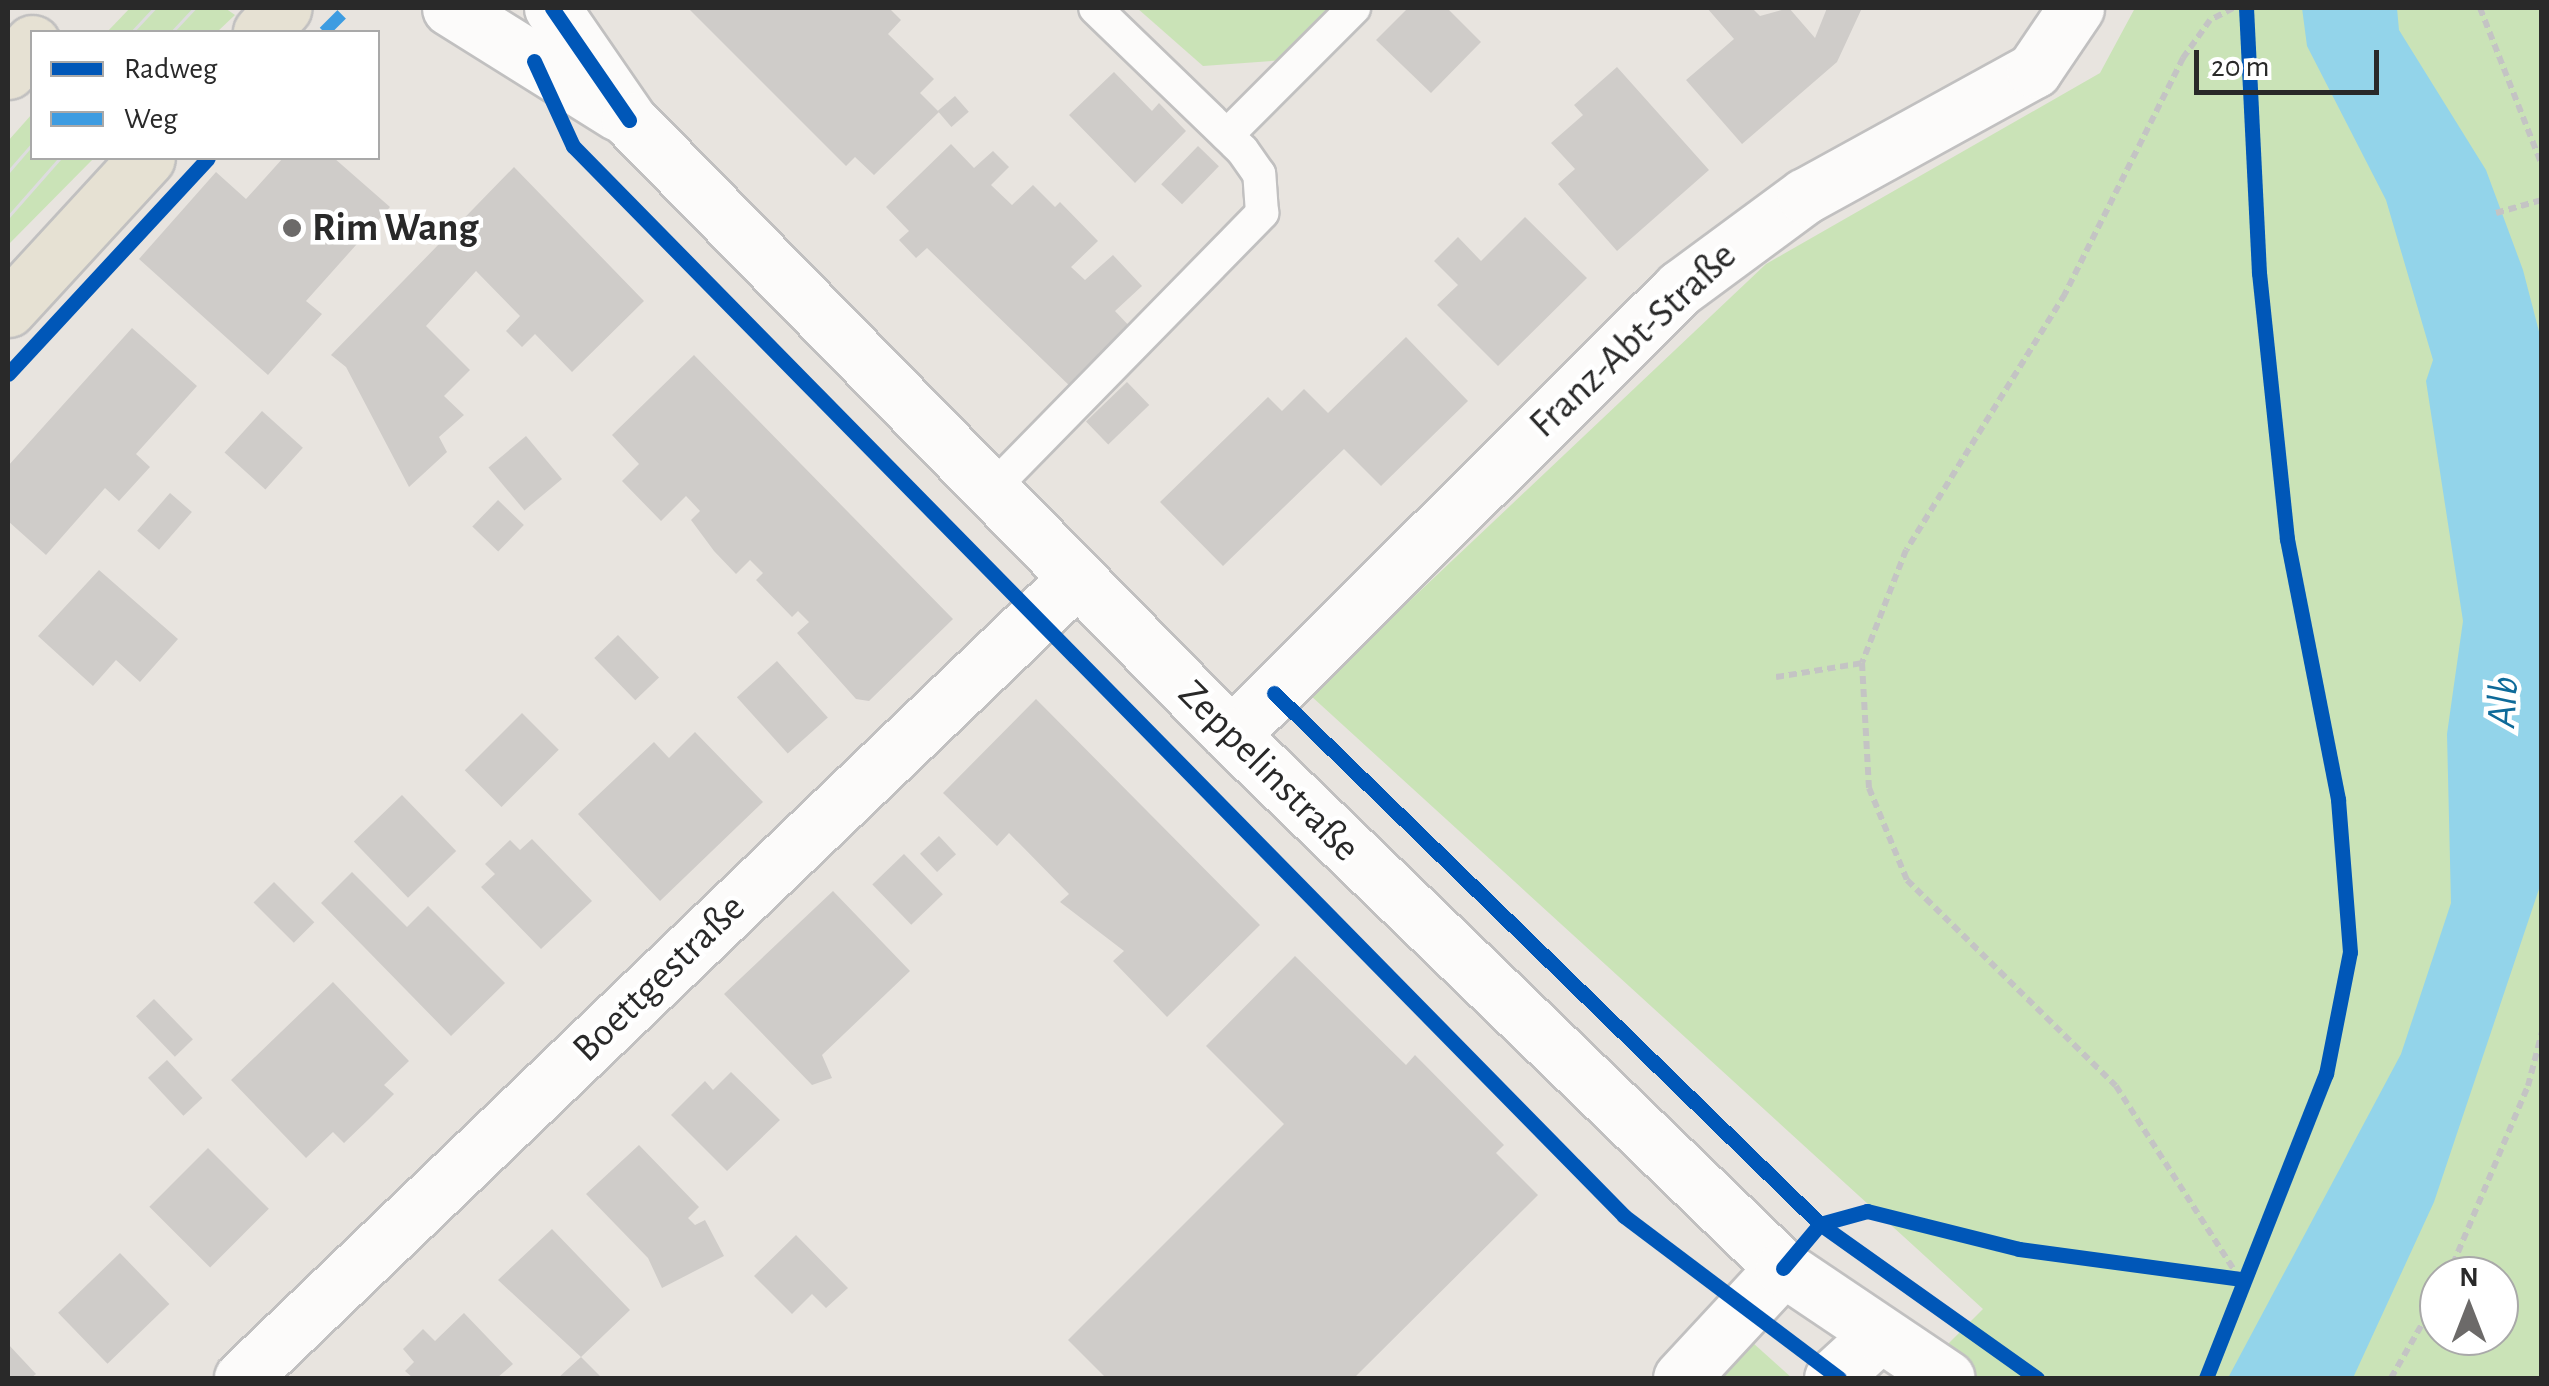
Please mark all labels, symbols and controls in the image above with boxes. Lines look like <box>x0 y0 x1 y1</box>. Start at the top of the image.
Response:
legend <box>30 30 380 160</box>
scale bar <box>2199 30 2384 92</box>
text: 20 m <box>2211 52 2269 82</box>
text: Radweg <box>124 54 217 84</box>
text: Weg <box>124 104 178 134</box>
place label: Rim Wang <box>312 204 478 252</box>
marker: Rim Wang <box>281 217 303 239</box>
street label: Franz-Abt-Straße <box>1520 232 1746 448</box>
street label: Zeppelinstraße <box>1168 670 1370 872</box>
water label: Alb <box>2476 675 2530 729</box>
street label: Boettgestraße <box>563 884 755 1072</box>
north arrow <box>2419 1256 2519 1356</box>
text: N <box>2459 1264 2479 1292</box>

